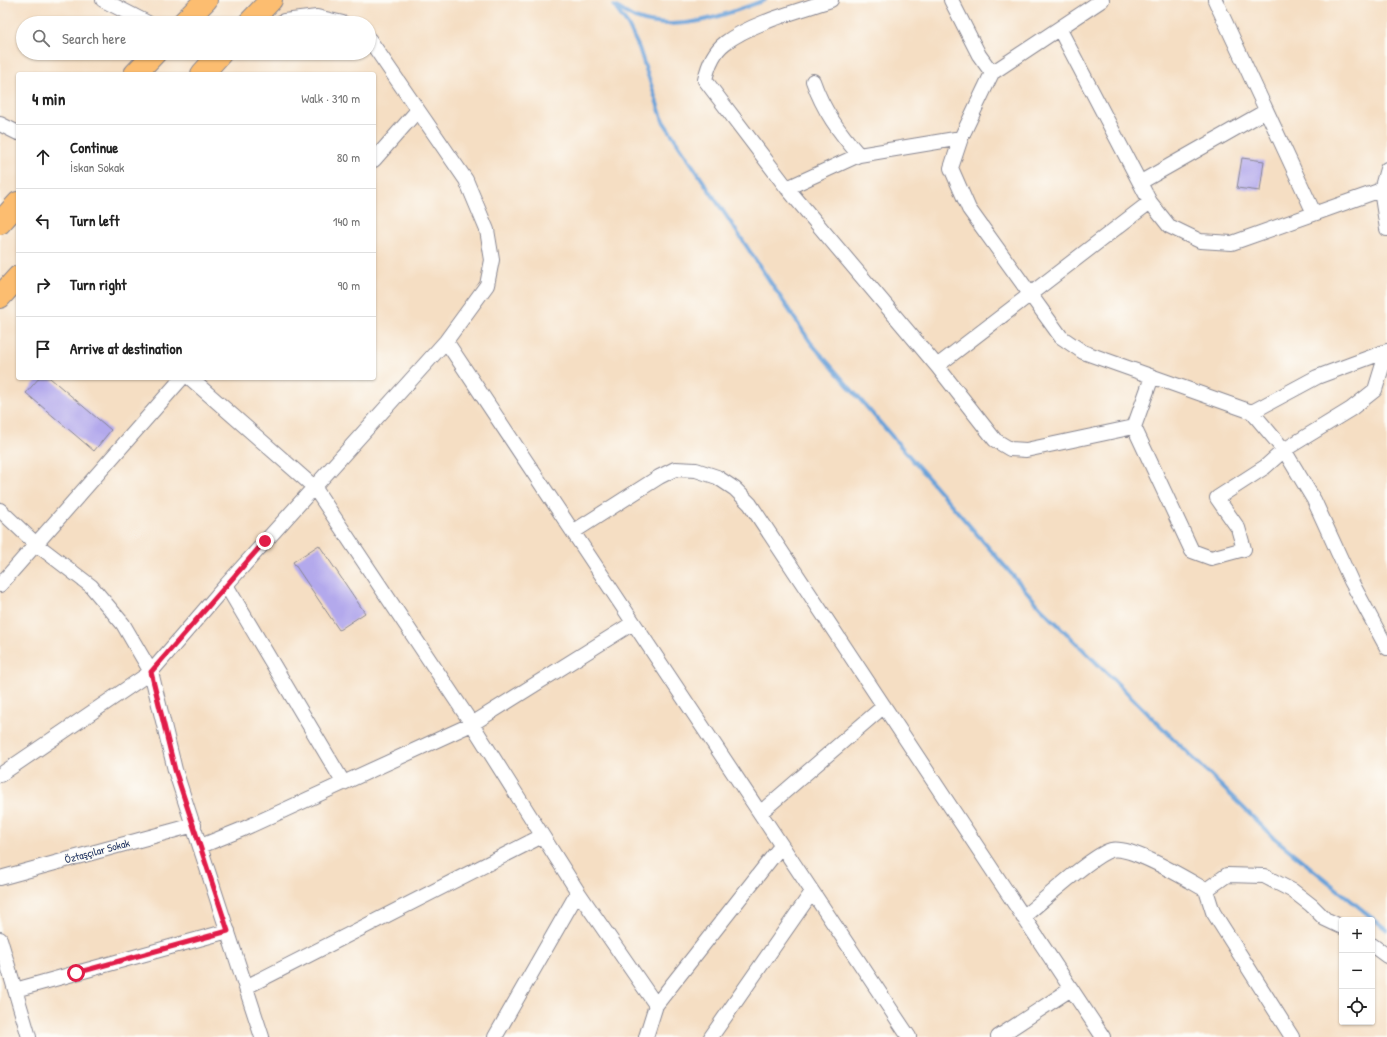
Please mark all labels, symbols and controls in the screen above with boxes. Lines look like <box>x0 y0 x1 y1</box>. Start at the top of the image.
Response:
search box <box>16 16 376 60</box>
icon: search <box>30 27 52 49</box>
text: Search here <box>62 28 126 49</box>
text: 4 min <box>32 87 65 110</box>
text: Walk · 310 m <box>301 89 360 107</box>
text: Continue <box>70 137 118 158</box>
icon: ahead <box>32 146 54 168</box>
text: 80 m <box>337 148 360 166</box>
text: İskan Sokak <box>70 158 125 176</box>
icon: left <box>32 210 54 232</box>
text: Turn left <box>70 210 120 231</box>
text: 140 m <box>333 212 360 230</box>
icon: right <box>32 274 54 296</box>
text: Turn right <box>70 274 126 295</box>
text: 90 m <box>338 276 360 294</box>
icon: arrive <box>32 338 54 360</box>
text: Arrive at destination <box>70 338 182 359</box>
route end <box>256 532 274 550</box>
street label: Öztaşçılar Sokak <box>63 835 131 866</box>
map controls <box>1339 917 1375 1025</box>
button: + <box>1339 917 1375 953</box>
button: − <box>1339 953 1375 989</box>
route start <box>67 964 85 982</box>
button: locate <box>1339 989 1375 1025</box>

